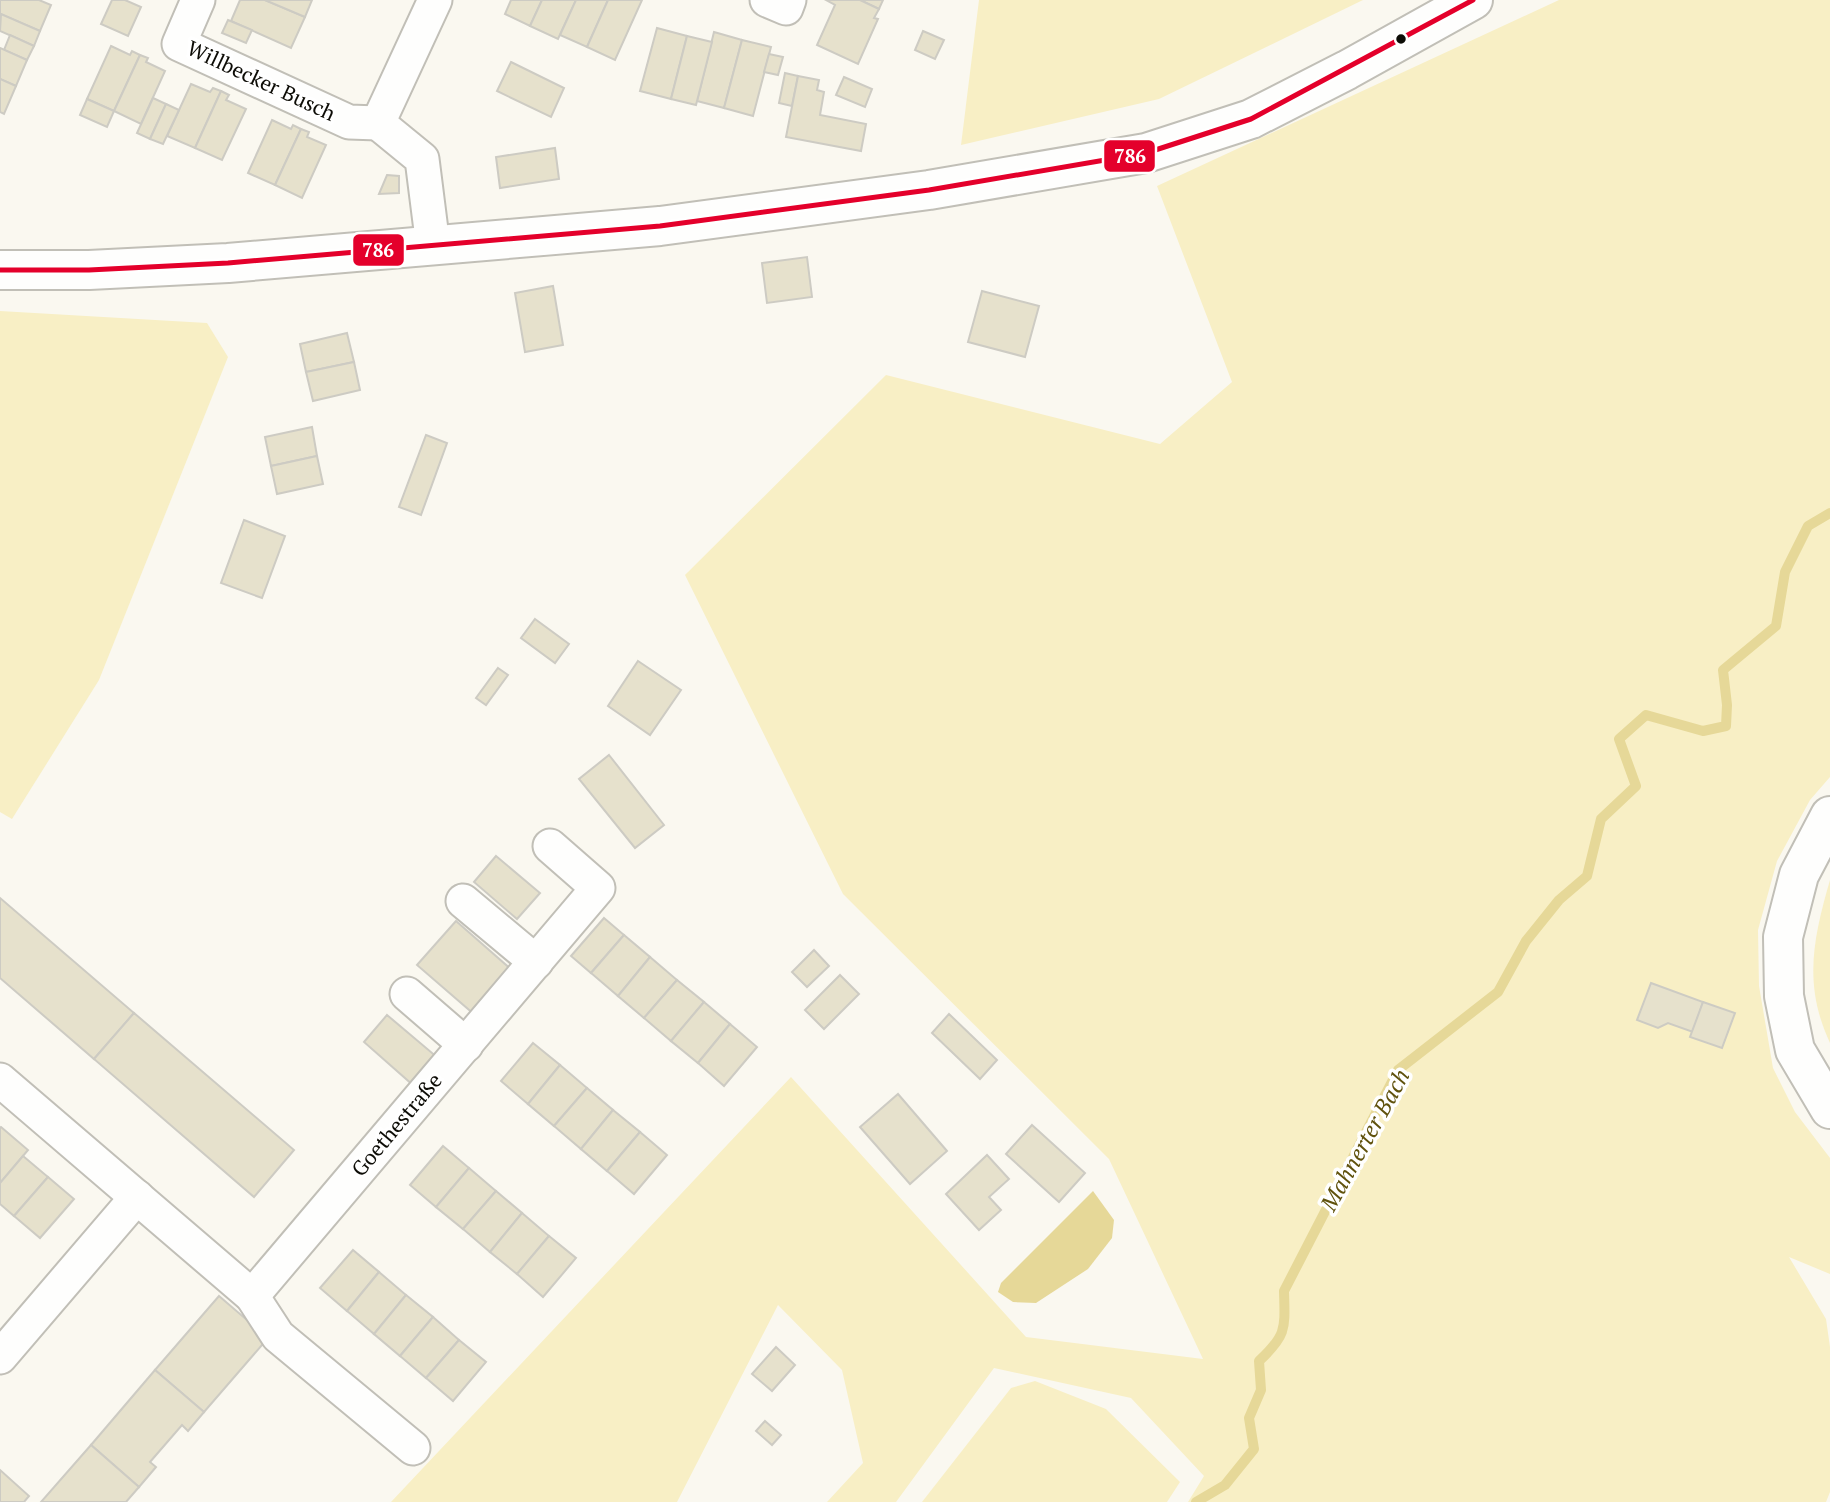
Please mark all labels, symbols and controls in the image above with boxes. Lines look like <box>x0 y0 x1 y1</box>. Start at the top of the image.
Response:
unlabelled marker <box>1394 32 1408 46</box>
street label: Willbecker Busch <box>183 33 340 127</box>
line badge: 786 <box>1103 139 1156 173</box>
text: 786 <box>1114 143 1146 168</box>
line badge: 786 <box>352 233 405 267</box>
text: 786 <box>362 237 394 262</box>
water label: Mahnerter Bach <box>1312 1063 1416 1217</box>
street label: Goethestraße <box>345 1067 448 1182</box>

